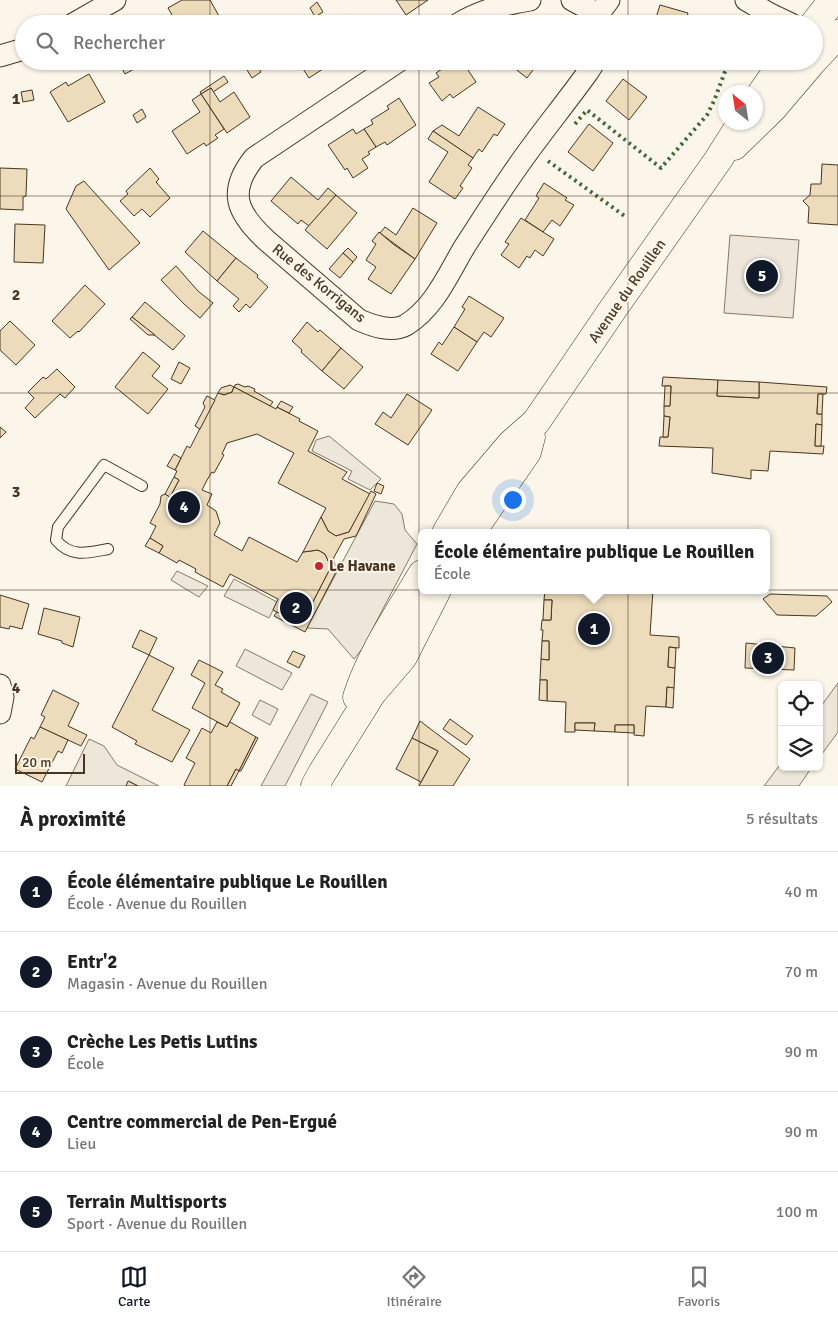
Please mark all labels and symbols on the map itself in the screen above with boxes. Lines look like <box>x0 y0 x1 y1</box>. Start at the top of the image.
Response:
north arrow <box>718 85 763 130</box>
text: 1 <box>12 89 21 109</box>
street label: Avenue du Rouillen <box>584 236 670 346</box>
street label: Rue des Korrigans <box>269 240 370 326</box>
pin: 5 <box>746 257 778 295</box>
text: 2 <box>12 285 20 305</box>
text: 3 <box>12 482 20 502</box>
your location <box>500 487 526 513</box>
pin: 4 <box>168 488 200 526</box>
place label: Le Havane <box>329 557 396 575</box>
marker: Le Havane <box>313 560 325 572</box>
pin: 2 <box>280 589 312 627</box>
pin: 1 <box>578 610 610 648</box>
pin: 3 <box>752 639 784 677</box>
text: 4 <box>12 678 21 698</box>
scale bar <box>15 751 85 774</box>

